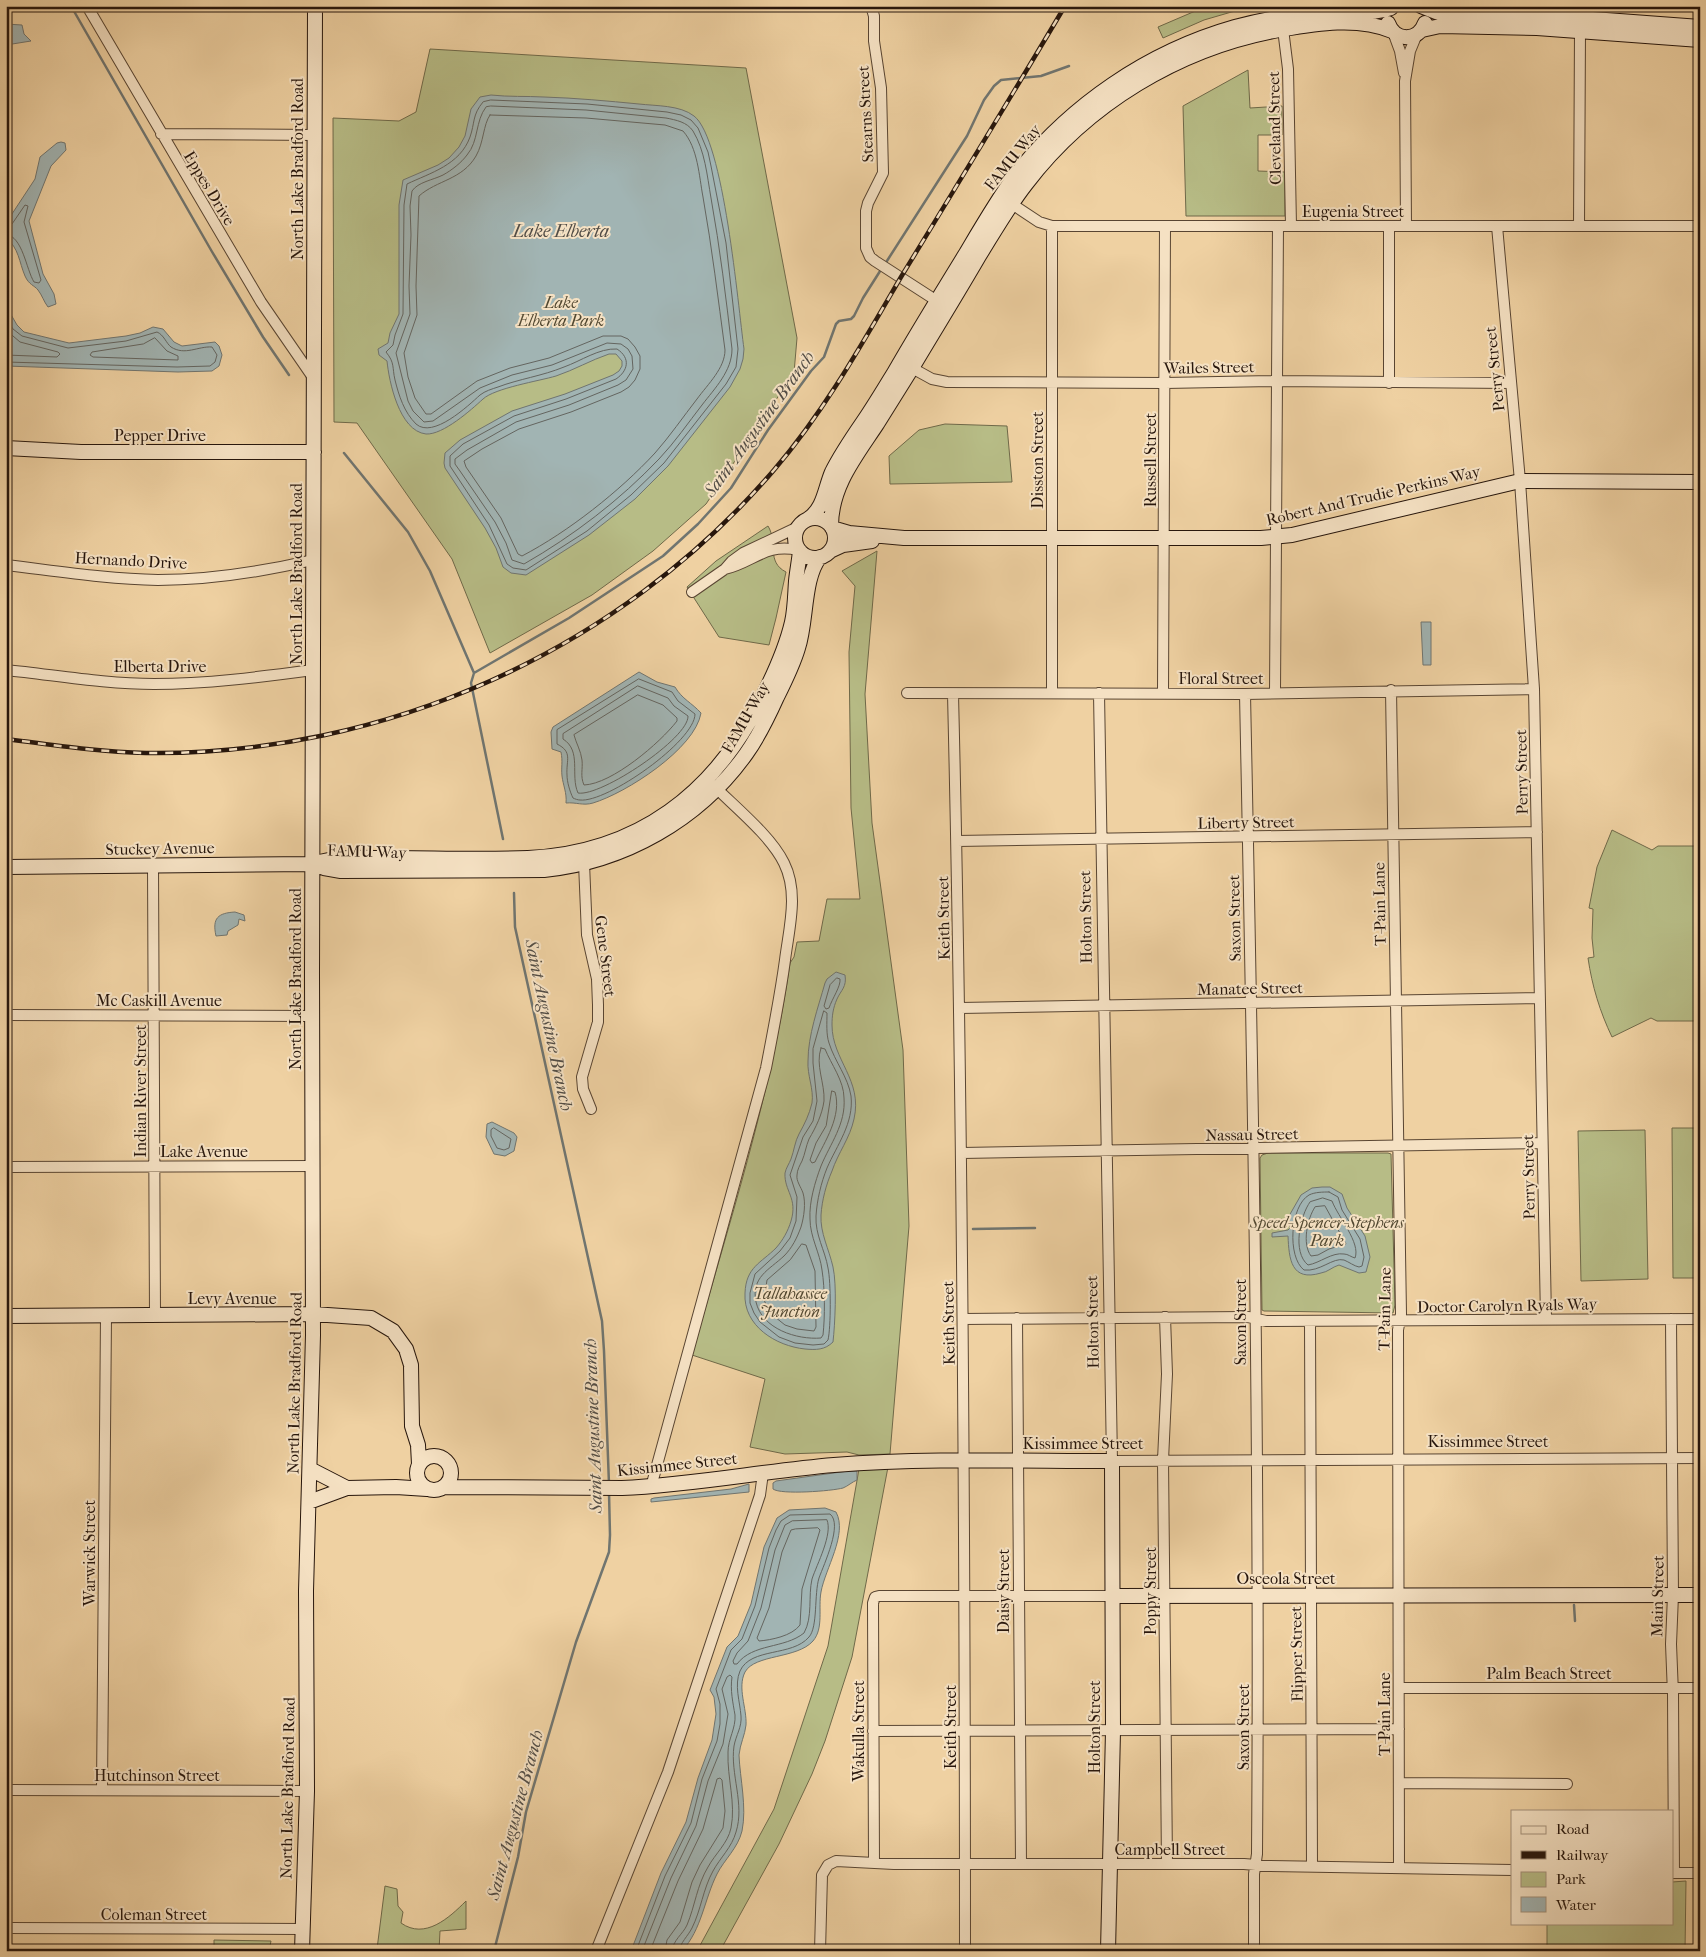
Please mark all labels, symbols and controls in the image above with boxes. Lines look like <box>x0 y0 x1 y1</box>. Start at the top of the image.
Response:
street label: Stearns Street <box>853 65 878 163</box>
street label: Cleveland Street <box>1264 71 1285 185</box>
street label: North Lake Bradford Road <box>288 78 307 260</box>
street label: FAMU Way <box>980 120 1045 194</box>
street label: Eppes Drive <box>180 148 239 229</box>
street label: Eugenia Street <box>1302 202 1404 221</box>
water label: Lake Elberta <box>511 221 609 242</box>
park label: Lake Elberta Park <box>517 293 604 330</box>
street label: Perry Street <box>1481 325 1508 412</box>
water label: Saint Augustine Branch <box>699 347 819 502</box>
street label: Wailes Street <box>1163 357 1255 378</box>
street label: Disston Street <box>1028 411 1047 509</box>
street label: Russell Street <box>1141 412 1160 507</box>
street label: Pepper Drive <box>114 426 206 445</box>
street label: Robert And Trudie Perkins Way <box>1264 461 1483 529</box>
street label: North Lake Bradford Road <box>287 483 306 665</box>
street label: Hernando Drive <box>74 548 188 573</box>
street label: Elberta Drive <box>114 657 207 676</box>
street label: Floral Street <box>1178 669 1264 688</box>
street label: FAMU Way <box>717 678 774 756</box>
street label: Perry Street <box>1511 729 1532 815</box>
street label: Liberty Street <box>1197 812 1295 833</box>
street label: Stuckey Avenue <box>105 838 215 859</box>
street label: FAMU Way <box>327 841 408 862</box>
street label: T-Pain Lane <box>1369 862 1390 946</box>
street label: Holton Street <box>1075 870 1096 964</box>
street label: Saxon Street <box>1224 874 1245 961</box>
street label: Keith Street <box>933 875 954 960</box>
street label: North Lake Bradford Road <box>286 888 305 1070</box>
street label: Gene Street <box>591 914 620 998</box>
water label: Saint Augustine Branch <box>520 936 577 1113</box>
street label: Manatee Street <box>1197 978 1303 999</box>
street label: Mc Caskill Avenue <box>96 991 222 1010</box>
street label: Indian River Street <box>131 1024 150 1158</box>
street label: Nassau Street <box>1205 1124 1299 1145</box>
street label: Perry Street <box>1518 1134 1539 1220</box>
street label: Lake Avenue <box>160 1142 248 1161</box>
park label: Speed-Spencer-Stephens Park <box>1249 1213 1405 1250</box>
street label: T-Pain Lane <box>1374 1267 1395 1351</box>
street label: Holton Street <box>1082 1275 1103 1369</box>
street label: Saxon Street <box>1231 1278 1250 1365</box>
street label: Keith Street <box>938 1280 959 1365</box>
park label: Tallahassee Junction <box>753 1284 827 1321</box>
street label: Levy Avenue <box>187 1289 277 1308</box>
street label: North Lake Bradford Road <box>283 1292 306 1474</box>
street label: Doctor Carolyn Ryals Way <box>1417 1294 1598 1317</box>
water label: Saint Augustine Branch <box>580 1338 607 1515</box>
street label: Kissimmee Street <box>1428 1432 1549 1451</box>
street label: Kissimmee Street <box>1023 1434 1144 1453</box>
street label: Kissimmee Street <box>616 1449 738 1480</box>
street label: Warwick Street <box>80 1500 99 1607</box>
street label: Poppy Street <box>1141 1546 1160 1635</box>
street label: Daisy Street <box>994 1549 1013 1633</box>
street label: Main Street <box>1647 1555 1668 1637</box>
street label: Osceola Street <box>1236 1569 1336 1588</box>
street label: Flipper Street <box>1286 1606 1307 1702</box>
street label: Palm Beach Street <box>1486 1664 1612 1683</box>
street label: T-Pain Lane <box>1375 1672 1394 1756</box>
street label: Wakulla Street <box>849 1680 868 1783</box>
street label: Holton Street <box>1085 1680 1104 1774</box>
street label: Saxon Street <box>1234 1683 1253 1770</box>
street label: Keith Street <box>941 1685 960 1769</box>
street label: North Lake Bradford Road <box>276 1697 299 1879</box>
water label: Saint Augustine Branch <box>482 1728 548 1903</box>
street label: Hutchinson Street <box>94 1766 220 1785</box>
legend <box>1511 1810 1674 1924</box>
text: Road <box>1556 1820 1590 1838</box>
street label: Campbell Street <box>1115 1840 1226 1859</box>
text: Railway <box>1556 1846 1609 1864</box>
text: Park <box>1556 1870 1586 1888</box>
text: Water <box>1555 1896 1596 1914</box>
street label: Coleman Street <box>101 1905 208 1924</box>

